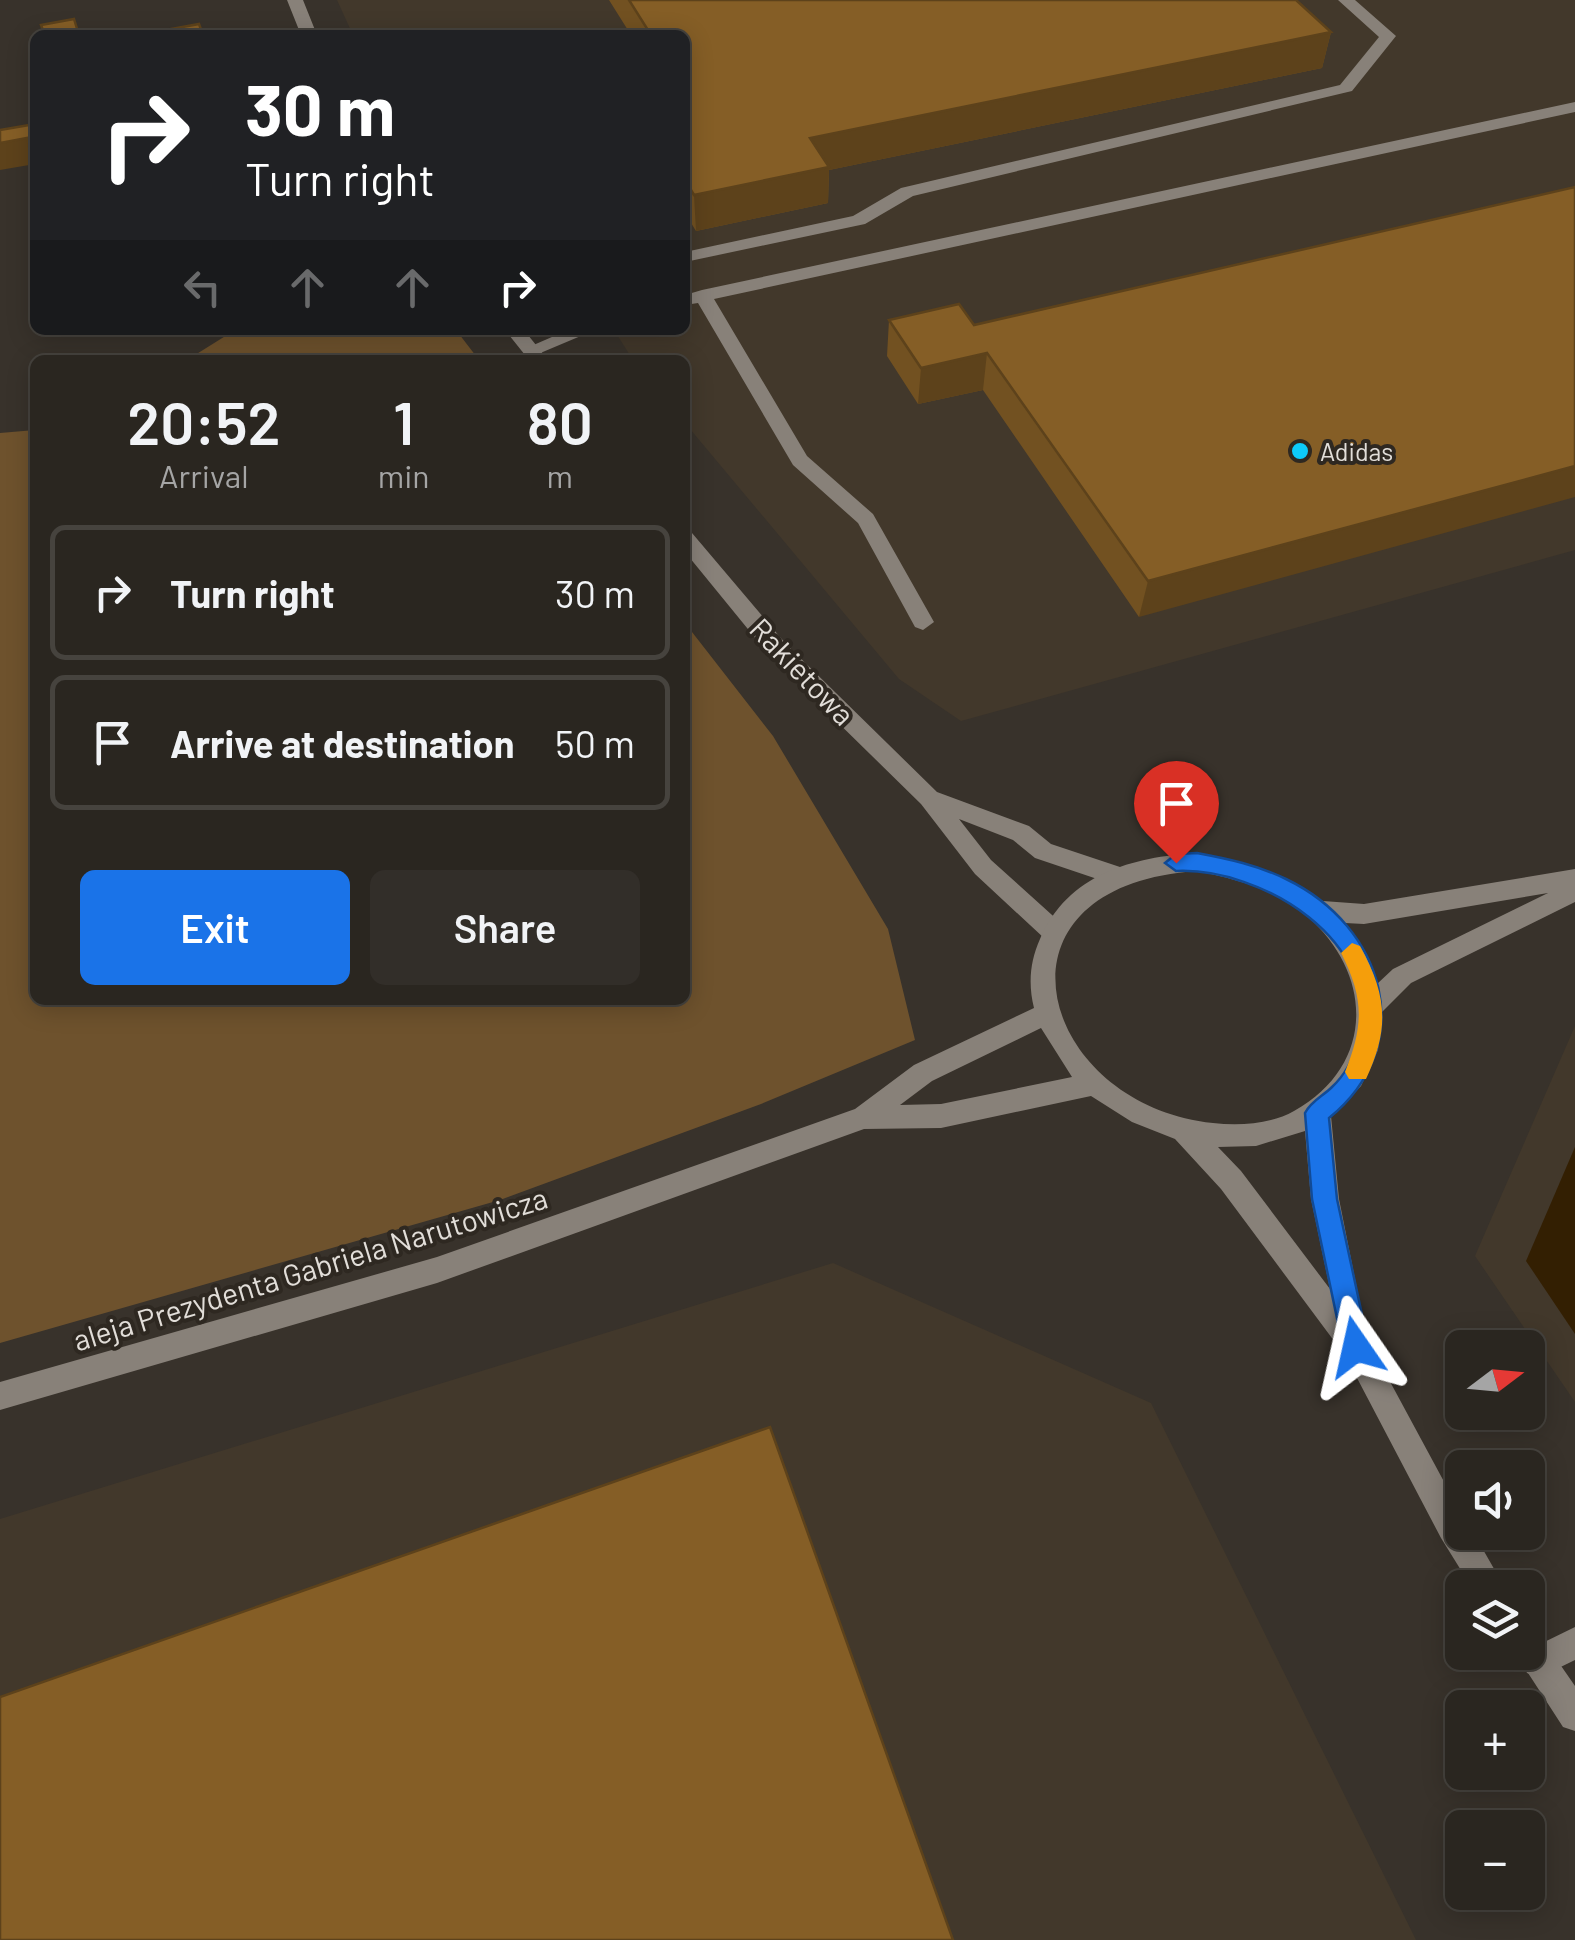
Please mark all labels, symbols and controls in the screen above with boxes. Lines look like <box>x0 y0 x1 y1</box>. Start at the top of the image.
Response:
text: 30 m <box>245 66 395 150</box>
icon: right <box>80 70 210 200</box>
text: Turn right <box>245 151 435 205</box>
icon: left <box>175 260 230 315</box>
icon: ahead <box>280 260 335 315</box>
icon: ahead <box>385 260 440 315</box>
icon: right <box>490 260 545 315</box>
text: 20:52 <box>127 385 281 457</box>
text: 1 <box>393 385 414 457</box>
text: 80 <box>527 385 593 457</box>
place label: Adidas <box>1320 436 1393 466</box>
marker: Adidas <box>1289 440 1311 462</box>
text: Arrival <box>159 456 249 494</box>
text: min <box>378 456 430 494</box>
text: m <box>547 456 573 494</box>
icon: right <box>85 565 140 620</box>
text: Turn right <box>170 570 335 616</box>
text: 30 m <box>555 570 635 616</box>
street label: Rakietowa <box>743 610 863 732</box>
icon: arrive <box>85 715 140 770</box>
text: Arrive at destination <box>170 720 515 766</box>
text: 50 m <box>555 720 635 766</box>
pin <box>1134 761 1219 864</box>
icon: arrive <box>1149 776 1204 831</box>
button: Exit <box>80 870 350 985</box>
button: Share <box>370 870 640 985</box>
street label: aleja Prezydenta Gabriela Narutowicza <box>69 1179 551 1357</box>
position arrow <box>1304 1295 1408 1399</box>
north arrow <box>1445 1330 1545 1430</box>
map controls <box>1445 1330 1545 1910</box>
button: sound <box>1445 1450 1545 1550</box>
button: layers <box>1445 1570 1545 1670</box>
button: + <box>1445 1690 1545 1790</box>
button: − <box>1445 1810 1545 1910</box>

